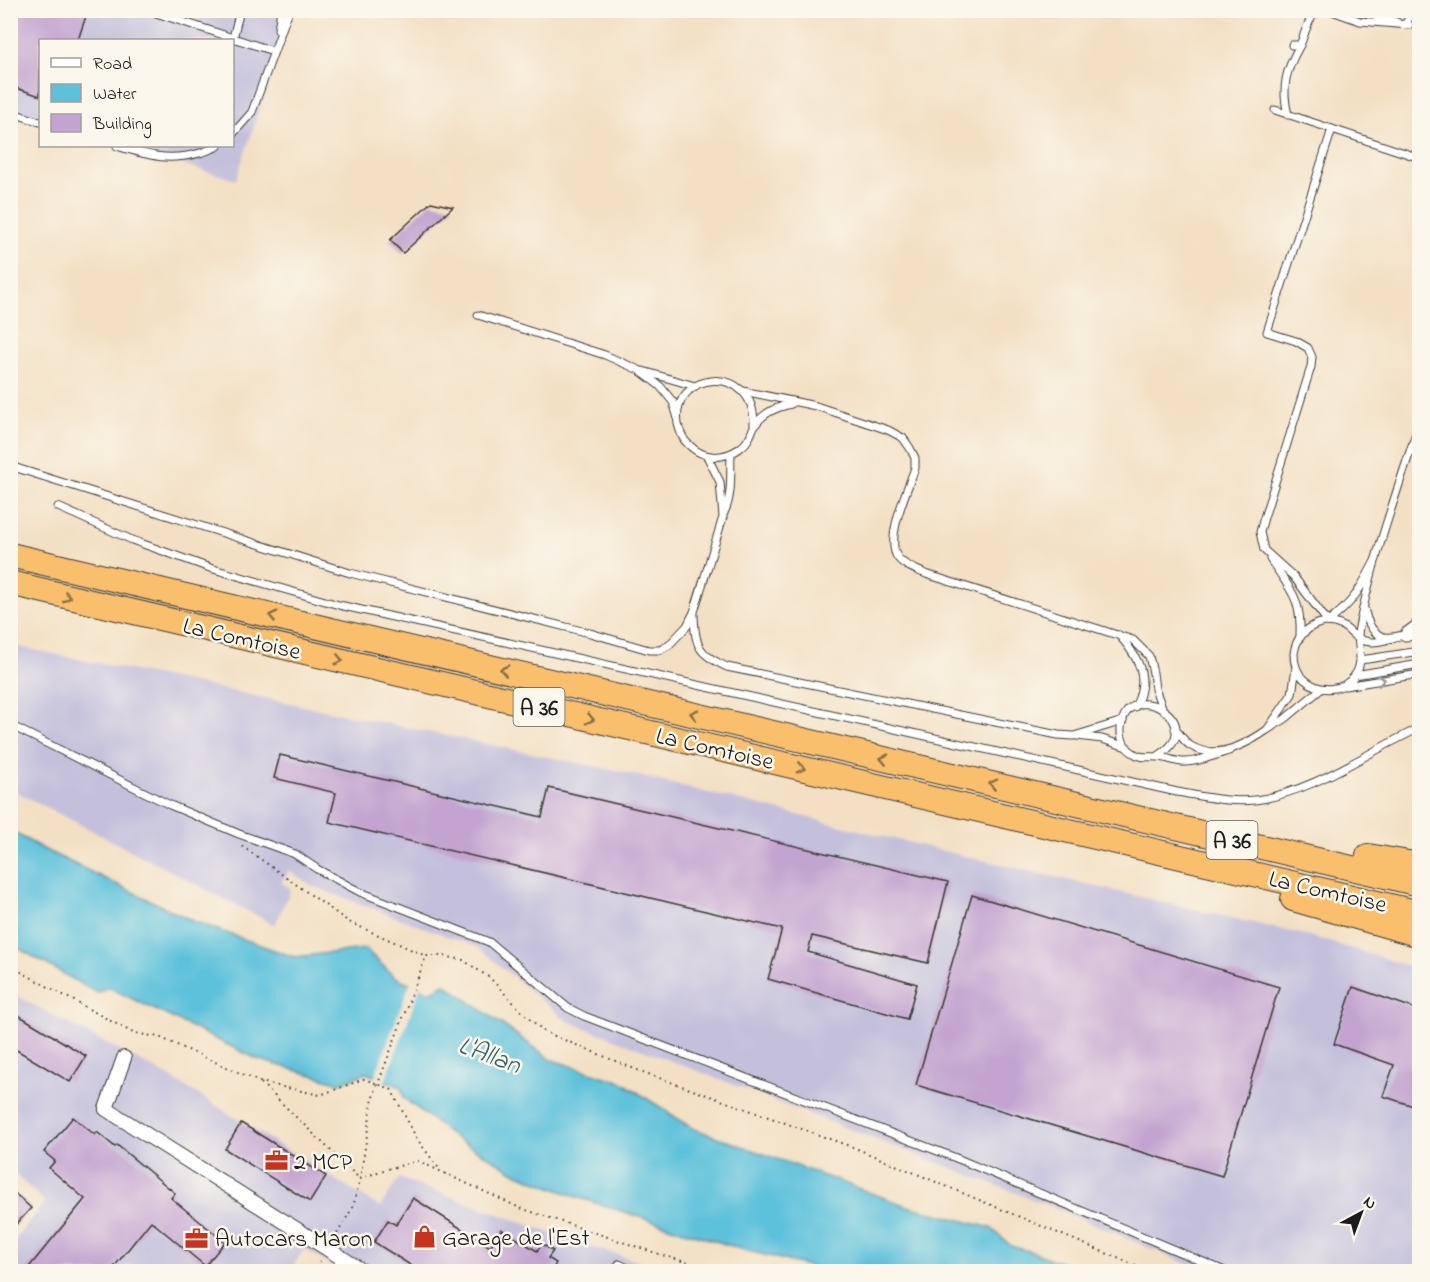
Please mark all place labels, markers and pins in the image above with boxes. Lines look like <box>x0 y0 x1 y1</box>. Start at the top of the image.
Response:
place label: 2 MCP <box>294 1146 353 1181</box>
office icon: 2 MCP <box>263 1148 289 1174</box>
place label: Garage de l'Est <box>442 1222 590 1257</box>
place label: Autocars Maron <box>215 1223 373 1258</box>
shop icon: Garage de l'Est <box>411 1224 437 1250</box>
office icon: Autocars Maron <box>184 1225 210 1251</box>

